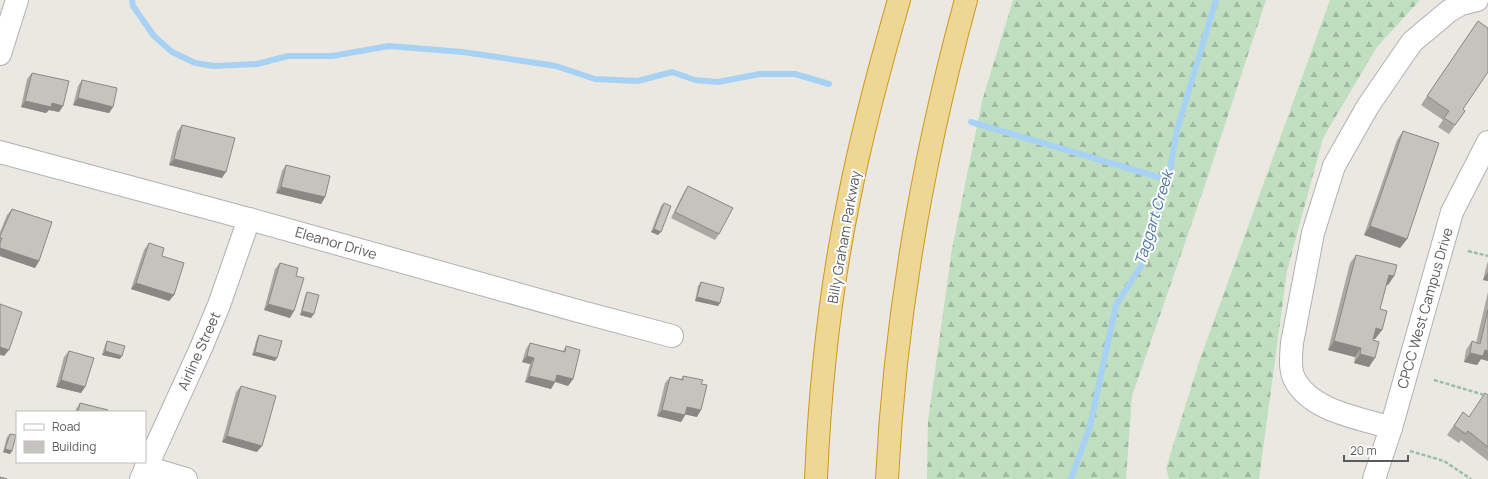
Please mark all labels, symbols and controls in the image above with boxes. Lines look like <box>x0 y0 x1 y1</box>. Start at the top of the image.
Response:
water label: Taggart Creek <box>1129 166 1179 268</box>
street label: Billy Graham Parkway <box>822 168 865 305</box>
street label: Eleanor Drive <box>293 222 379 263</box>
street label: CPCC West Campus Drive <box>1392 225 1457 391</box>
street label: Airline Street <box>173 308 224 393</box>
legend <box>16 411 146 463</box>
text: Road <box>52 418 80 435</box>
scale bar <box>1344 437 1408 463</box>
text: Building <box>52 438 96 455</box>
text: 20 m <box>1350 442 1377 459</box>

